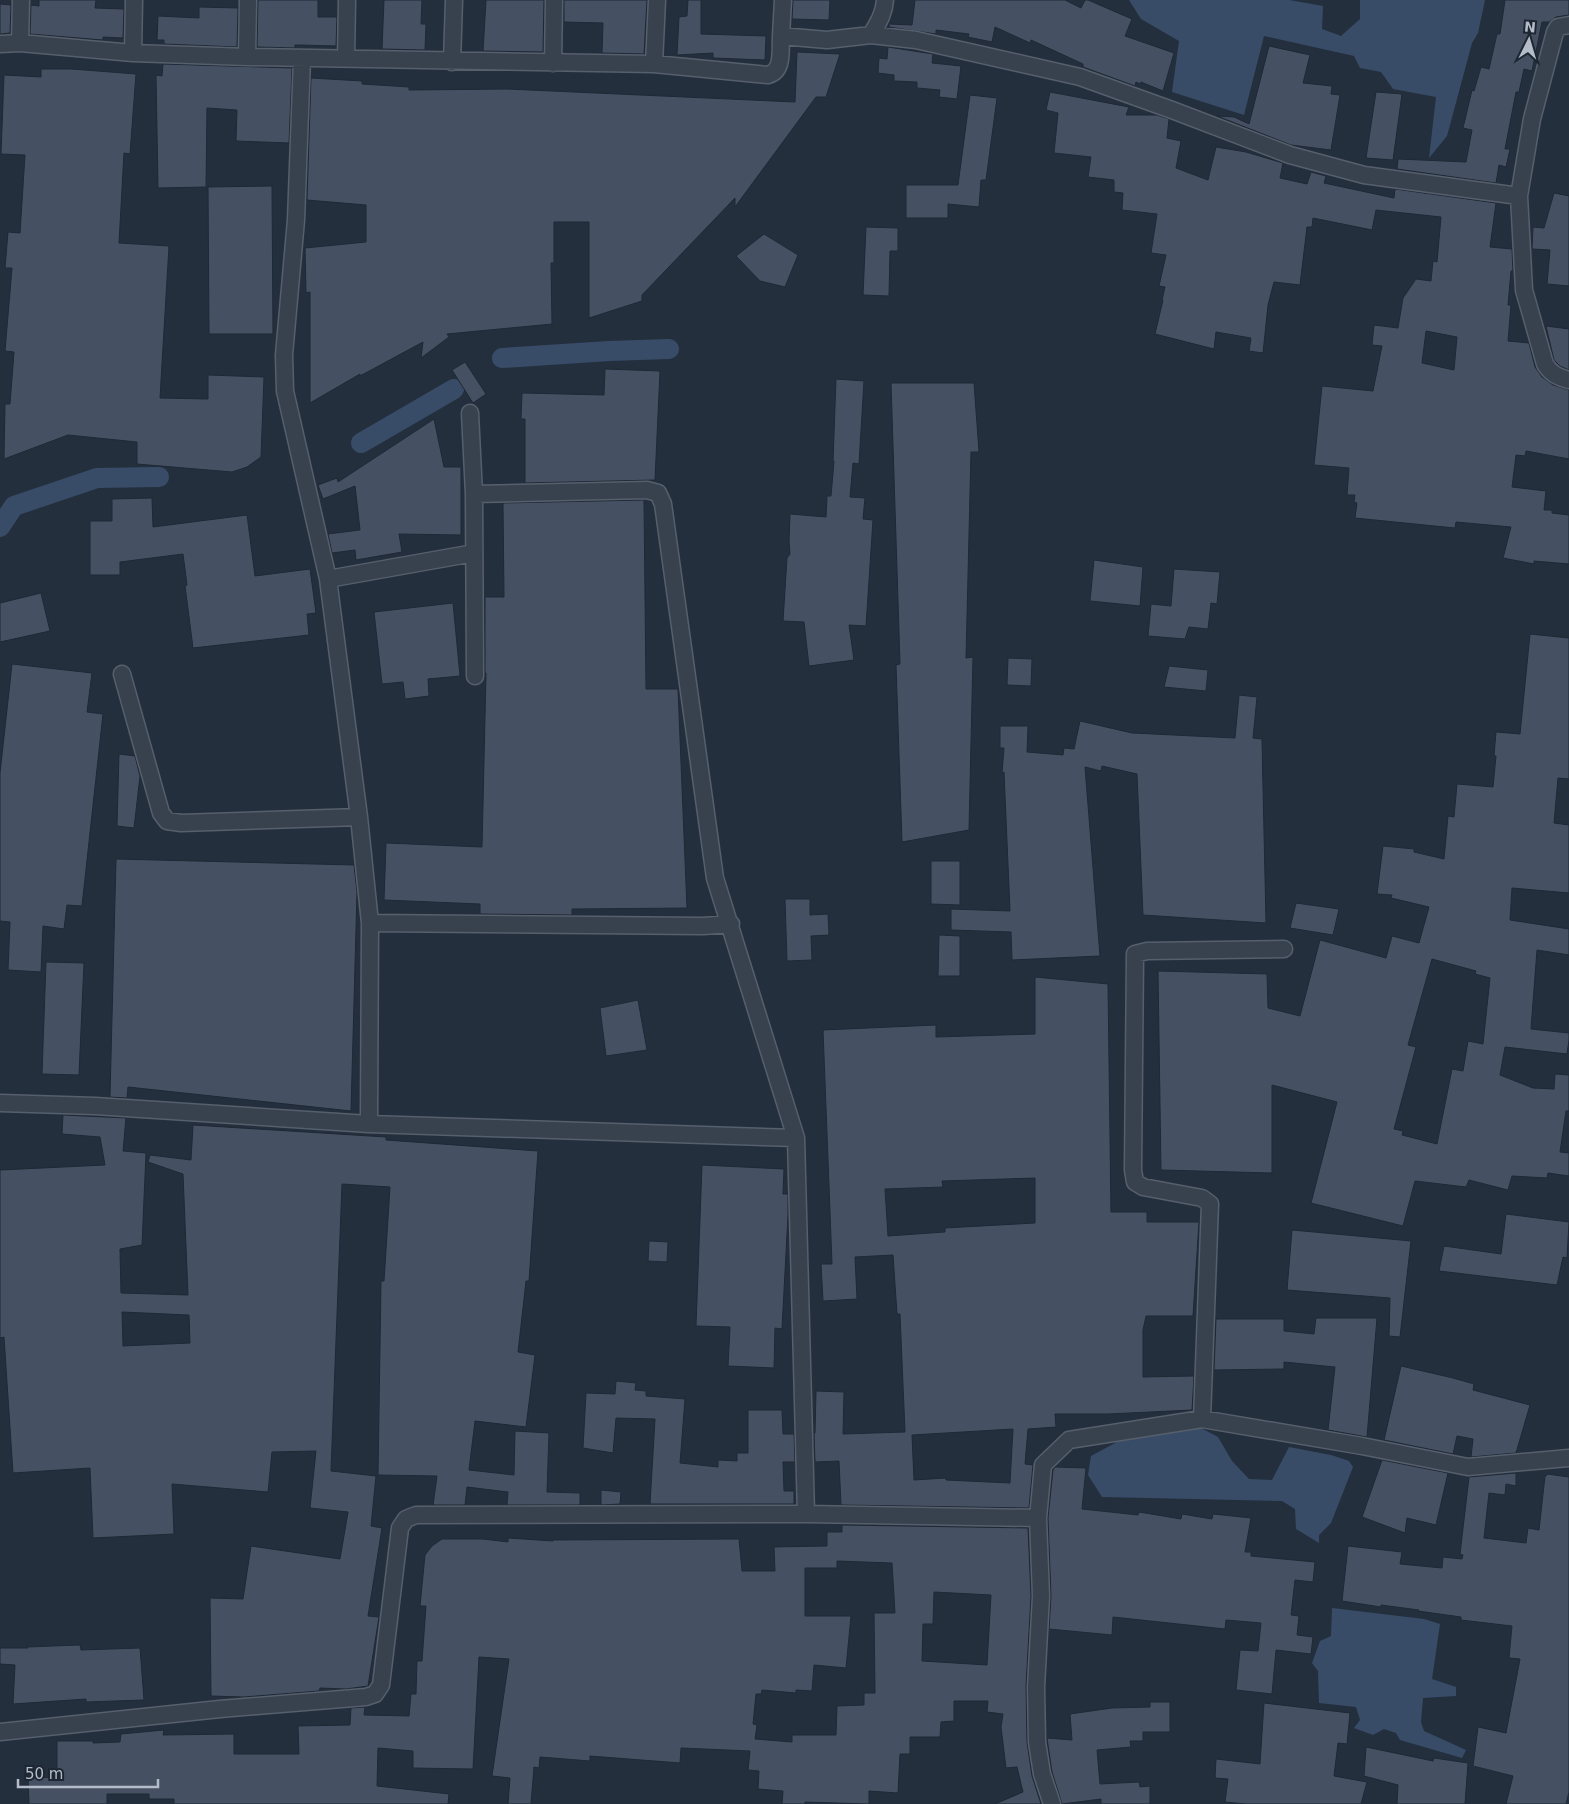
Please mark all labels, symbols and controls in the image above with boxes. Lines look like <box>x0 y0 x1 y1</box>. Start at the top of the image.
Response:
north arrow <box>1504 15 1554 65</box>
text: N <box>1524 19 1537 36</box>
scale bar <box>18 1756 158 1788</box>
text: 50 m <box>25 1765 63 1783</box>

